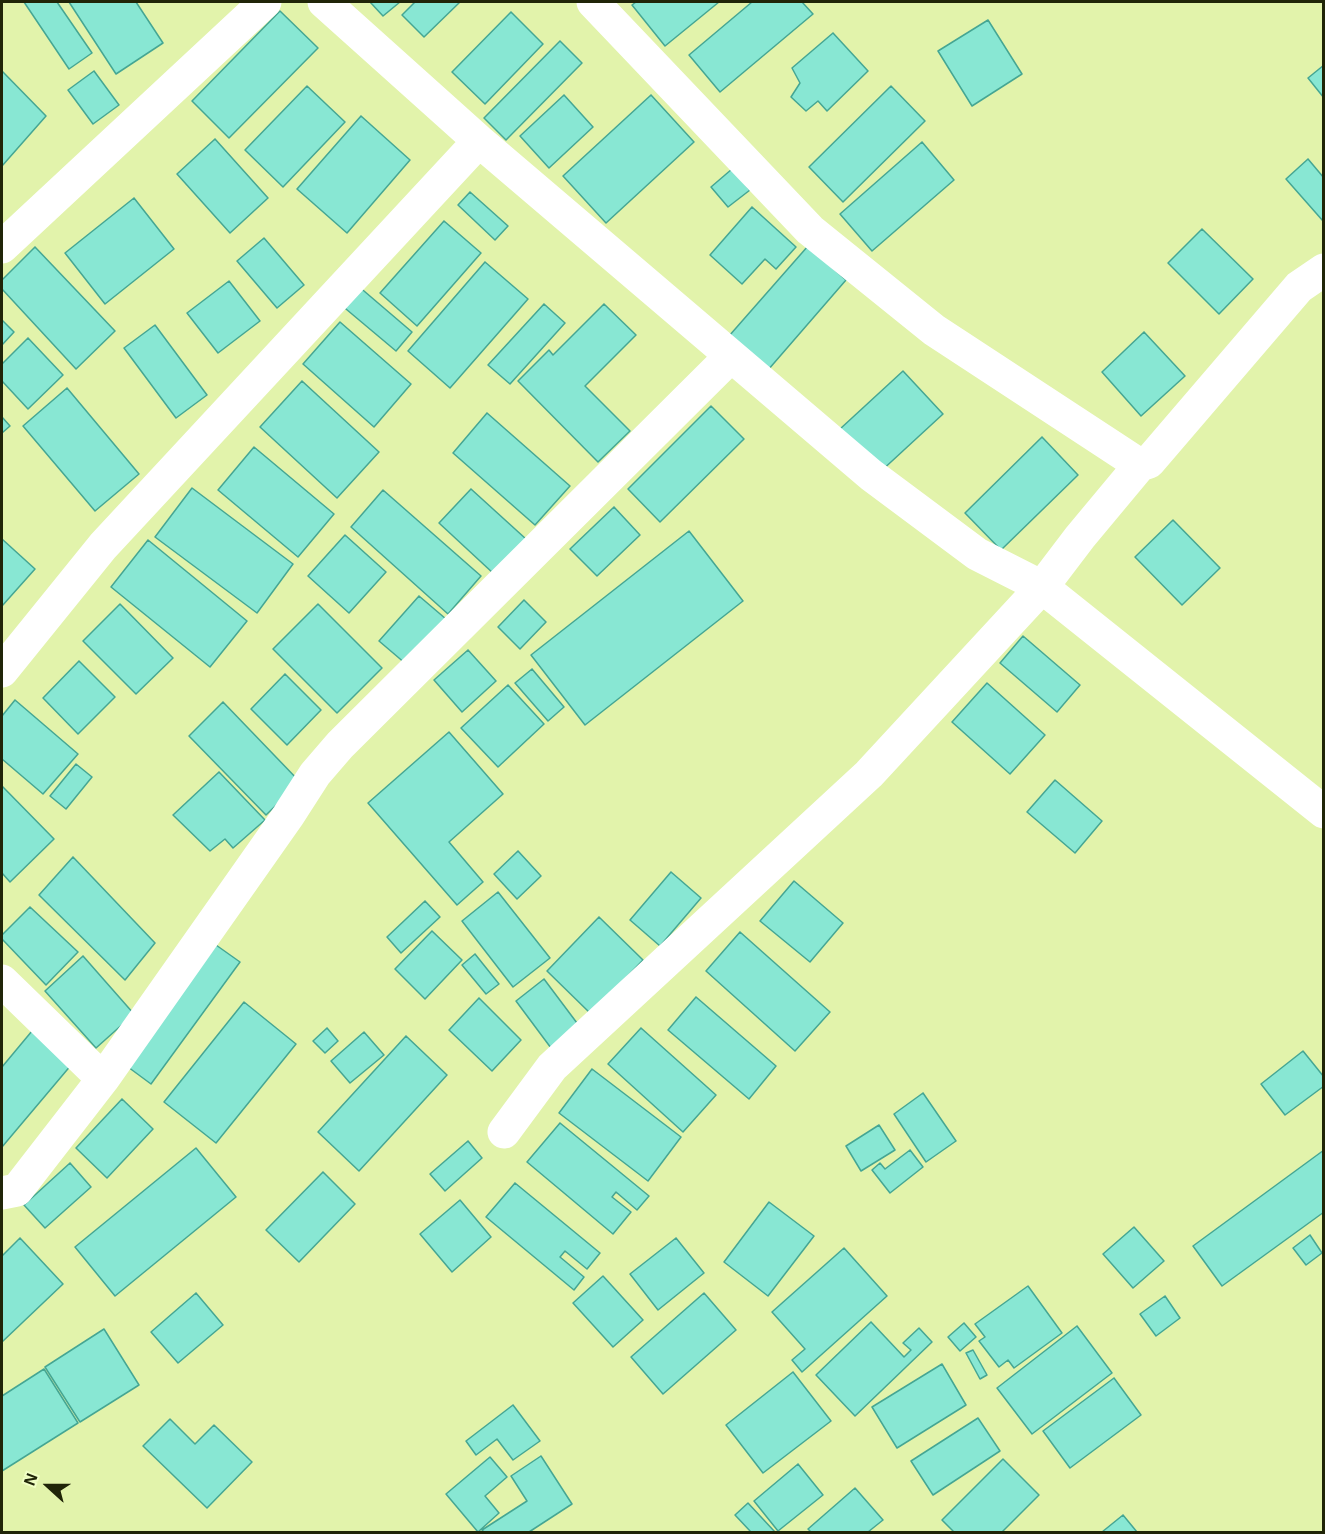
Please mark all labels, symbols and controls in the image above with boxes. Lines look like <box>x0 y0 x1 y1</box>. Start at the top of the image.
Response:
north arrow <box>18 1456 78 1516</box>
text: N <box>21 1471 41 1488</box>

